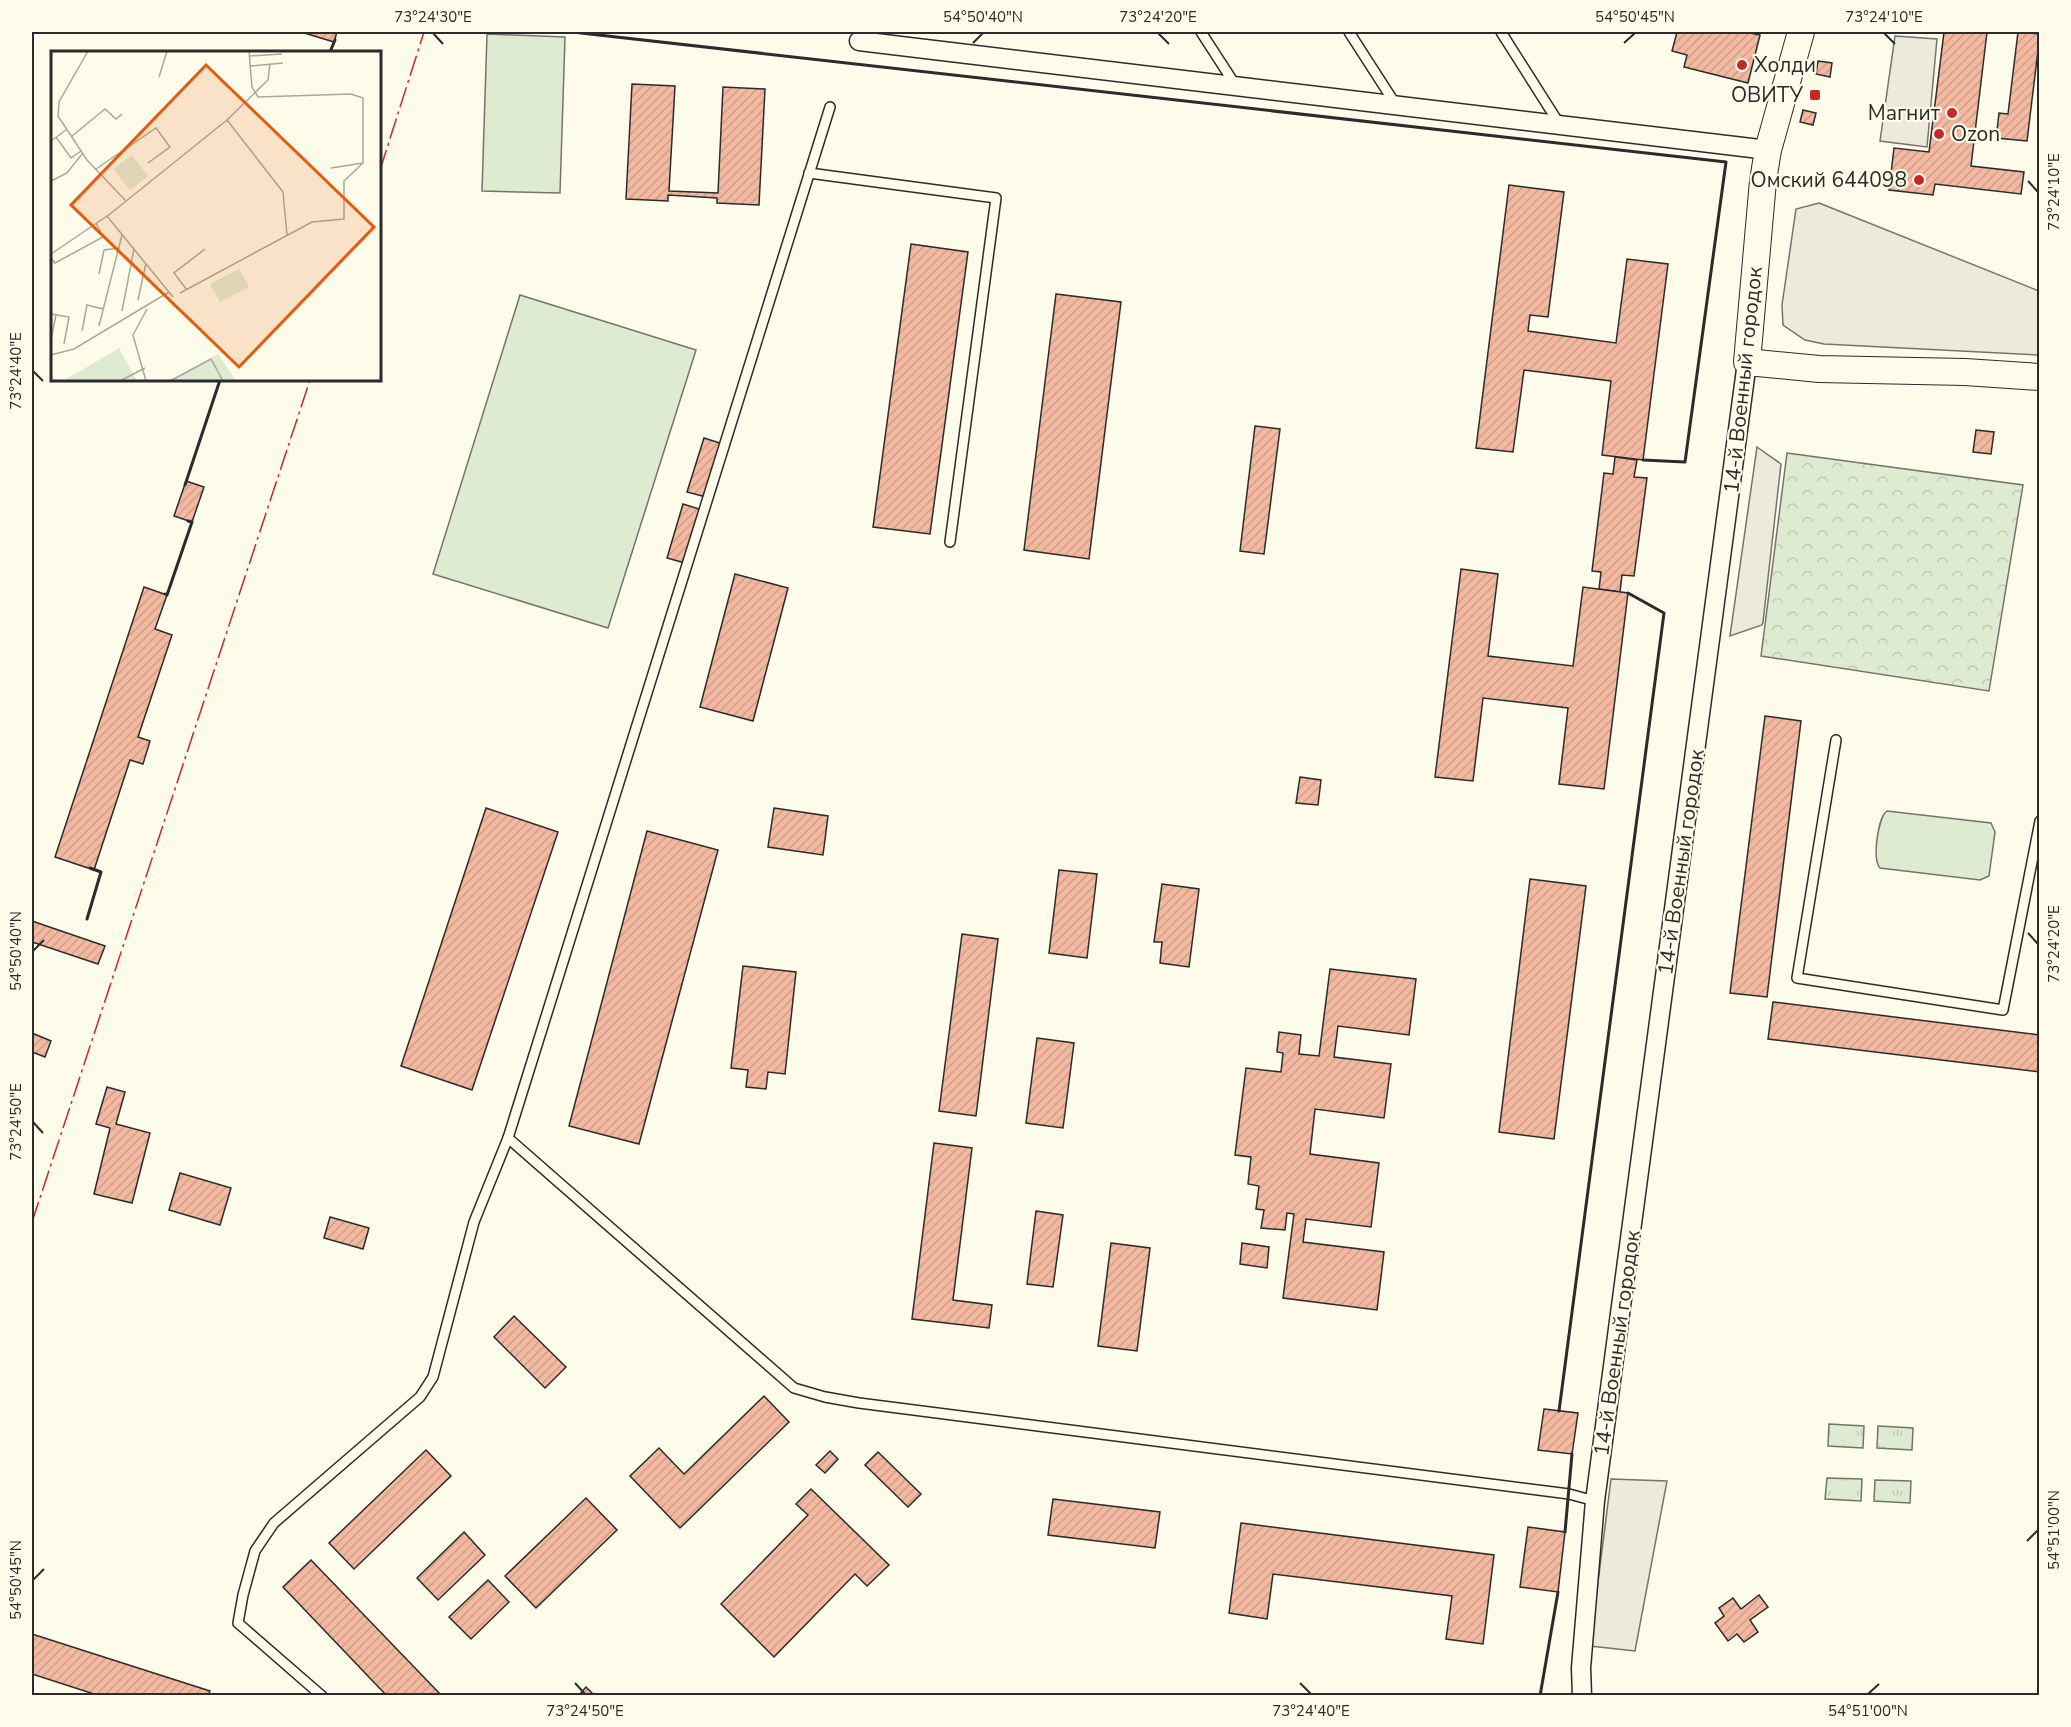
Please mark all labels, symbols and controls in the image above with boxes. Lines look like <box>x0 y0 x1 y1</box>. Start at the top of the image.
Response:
text: 73°24'30"E <box>394 7 472 27</box>
text: 54°50'40"N <box>943 7 1023 27</box>
text: 73°24'20"E <box>1119 7 1197 27</box>
text: 54°50'45"N <box>1595 7 1675 27</box>
text: 73°24'10"E <box>1845 7 1923 27</box>
inset map <box>51 51 381 381</box>
place label: Холди <box>1754 51 1816 79</box>
marker: Холди <box>1735 58 1749 72</box>
place label: ОВИТУ <box>1731 81 1803 109</box>
marker: ОВИТУ <box>1808 88 1822 102</box>
place label: Магнит <box>1868 99 1941 127</box>
marker: Магнит <box>1945 106 1959 120</box>
place label: Ozon <box>1951 120 2000 148</box>
marker: Ozon <box>1932 127 1946 141</box>
text: 73°24'10"E <box>2044 153 2064 231</box>
place label: Омский 644098 <box>1751 166 1907 194</box>
marker: Омский 644098 <box>1912 173 1926 187</box>
street label: 14-й Военный городок <box>1717 264 1769 495</box>
text: 73°24'40"E <box>6 332 26 410</box>
street label: 14-й Военный городок <box>1651 746 1711 977</box>
text: 73°24'20"E <box>2044 905 2064 983</box>
text: 54°50'40"N <box>6 911 26 991</box>
text: 73°24'50"E <box>6 1083 26 1161</box>
street label: 14-й Военный городок <box>1587 1227 1647 1458</box>
text: 54°51'00"N <box>2044 1490 2064 1570</box>
text: 54°50'45"N <box>6 1540 26 1620</box>
text: 73°24'50"E <box>546 1701 624 1721</box>
text: 73°24'40"E <box>1272 1701 1350 1721</box>
text: 54°51'00"N <box>1828 1701 1908 1721</box>

